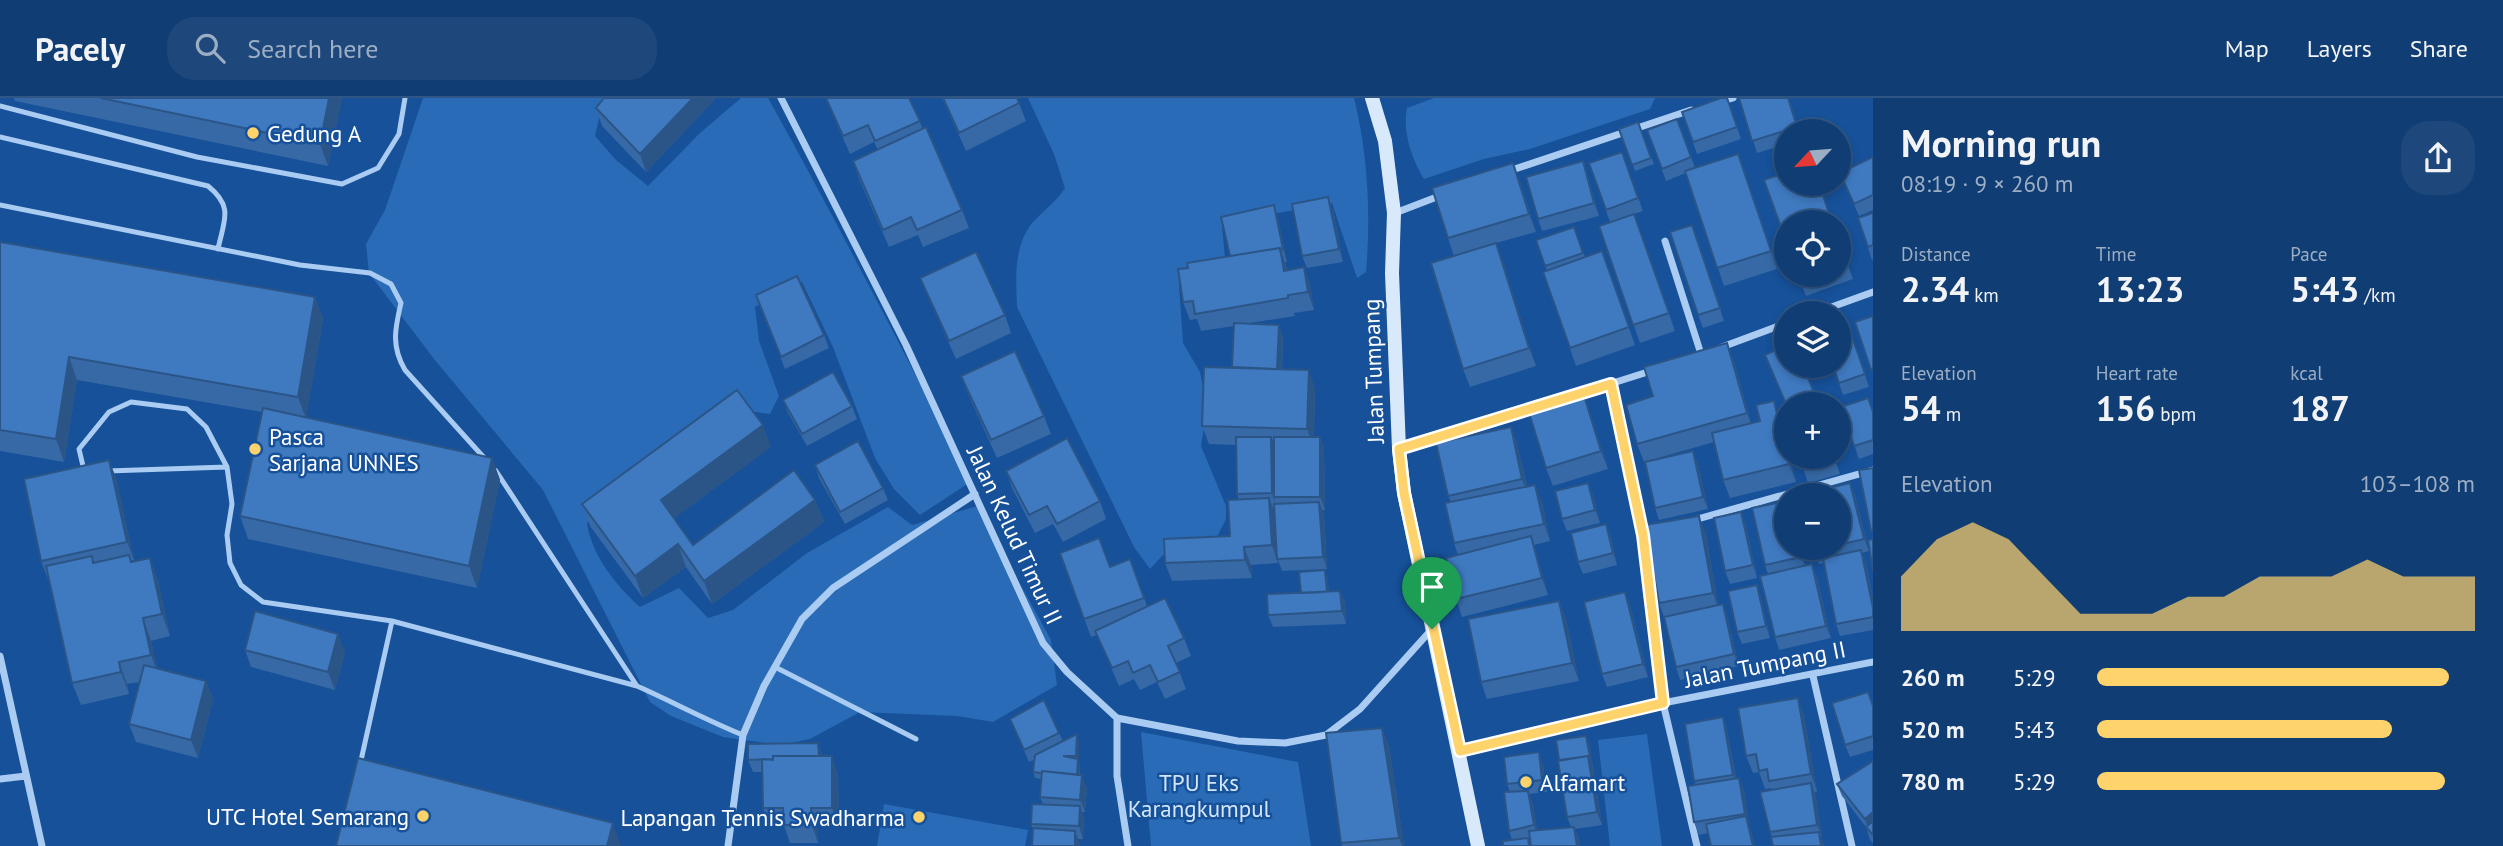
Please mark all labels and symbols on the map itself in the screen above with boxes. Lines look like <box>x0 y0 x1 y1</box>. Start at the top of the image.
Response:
place label: Gedung A <box>267 119 362 148</box>
north arrow <box>1774 119 1852 196</box>
marker: Gedung A <box>245 125 261 141</box>
street label: Jalan Tumpang <box>1356 298 1390 445</box>
place label: Pasca Sarjana UNNES <box>269 422 419 477</box>
street label: Jalan Kelud Timur II <box>960 440 1069 629</box>
marker: Pasca Sarjana UNNES <box>247 441 263 457</box>
pin <box>1402 557 1462 629</box>
street label: Jalan Tumpang II <box>1681 634 1848 694</box>
park label: TPU Eks Karangkumpul <box>1128 768 1271 823</box>
place label: Alfamart <box>1540 768 1626 797</box>
marker: Alfamart <box>1518 774 1534 790</box>
place label: UTC Hotel Semarang <box>206 802 409 831</box>
place label: Lapangan Tennis Swadharma <box>621 803 905 832</box>
marker: UTC Hotel Semarang <box>415 808 431 824</box>
marker: Lapangan Tennis Swadharma <box>911 809 927 825</box>

